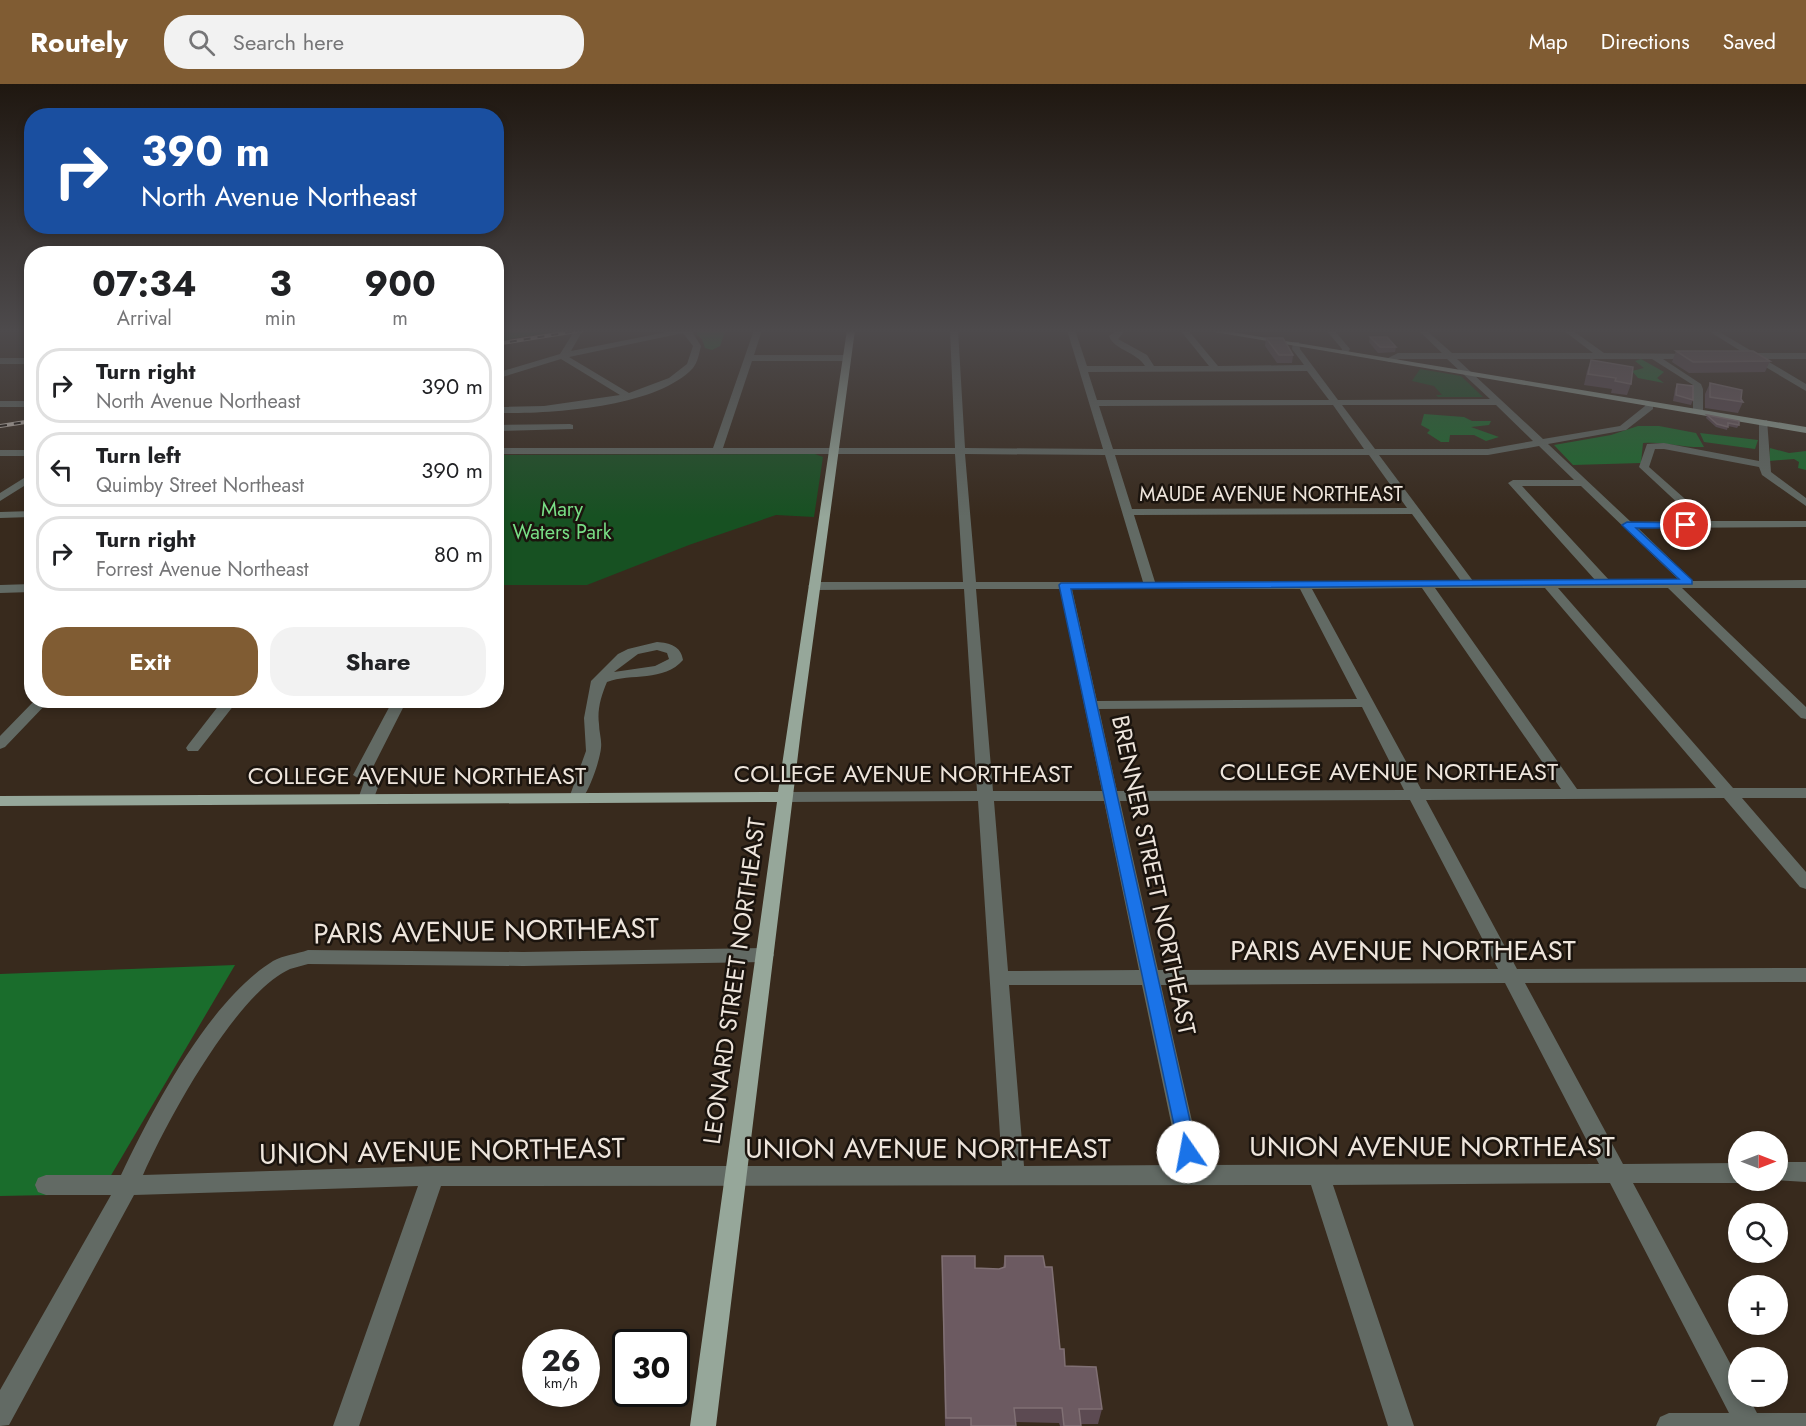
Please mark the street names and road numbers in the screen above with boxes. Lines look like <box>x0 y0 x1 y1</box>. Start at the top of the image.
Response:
street label: MAUDE AVENUE NORTHEAST <box>1139 480 1403 509</box>
street label: BRENNER STREET NORTHEAST <box>1103 712 1205 1038</box>
street label: COLLEGE AVENUE NORTHEAST <box>1220 754 1558 789</box>
street label: COLLEGE AVENUE NORTHEAST <box>734 756 1072 791</box>
street label: COLLEGE AVENUE NORTHEAST <box>248 758 586 793</box>
street label: LEONARD STREET NORTHEAST <box>694 815 774 1147</box>
street label: PARIS AVENUE NORTHEAST <box>313 907 659 955</box>
street label: PARIS AVENUE NORTHEAST <box>1230 930 1576 971</box>
street label: UNION AVENUE NORTHEAST <box>1249 1126 1615 1167</box>
street label: UNION AVENUE NORTHEAST <box>259 1127 625 1175</box>
street label: UNION AVENUE NORTHEAST <box>745 1128 1111 1169</box>

